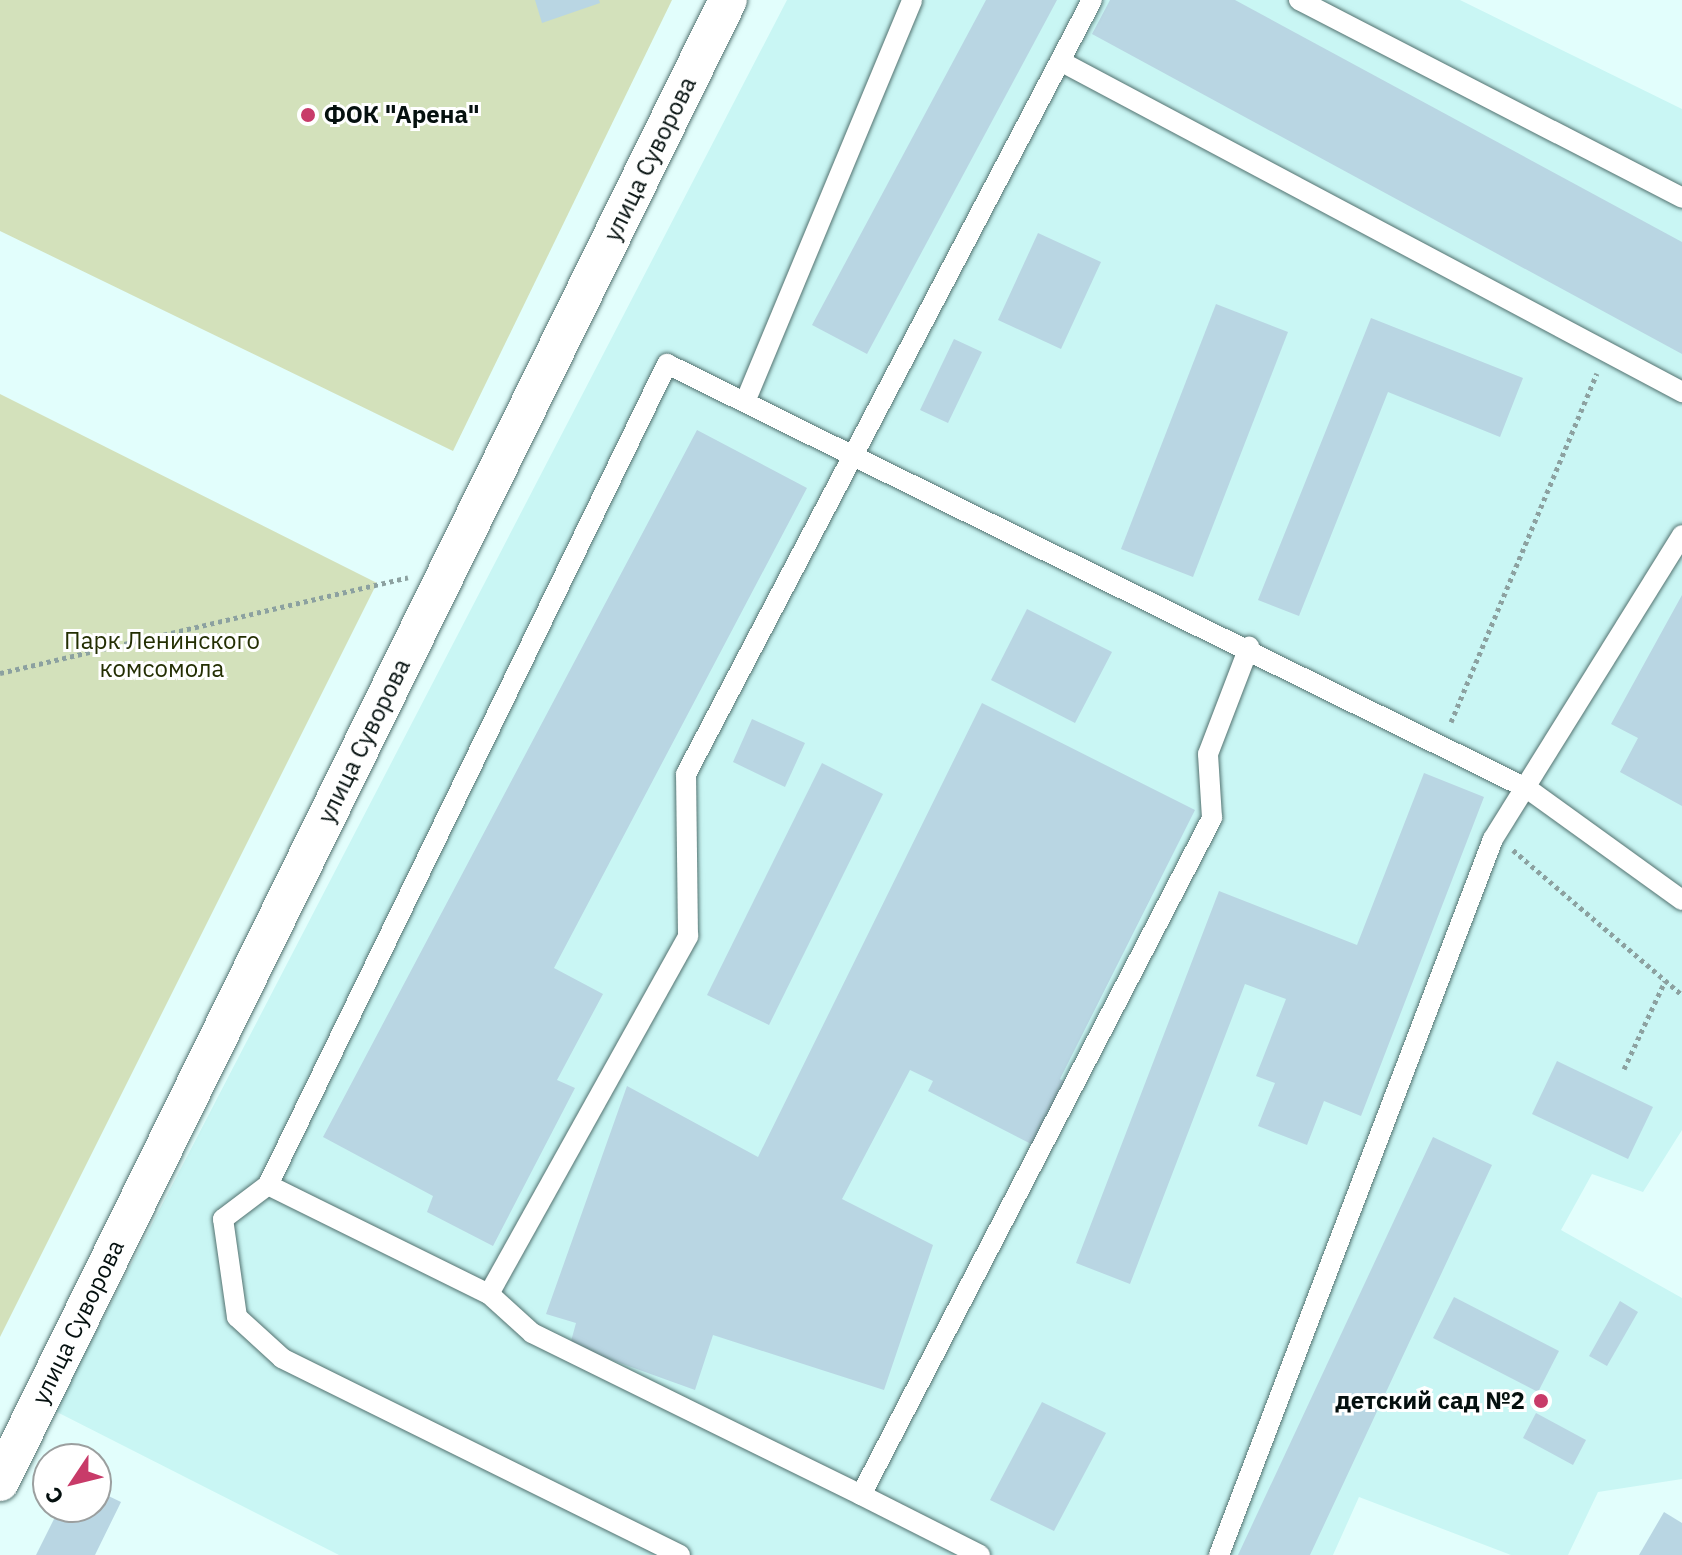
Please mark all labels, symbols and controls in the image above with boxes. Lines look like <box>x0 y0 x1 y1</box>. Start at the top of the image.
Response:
street label: улица Суворова <box>598 72 702 246</box>
place label: ФОК "Арена" <box>324 101 480 129</box>
marker: ФОК "Арена" <box>299 106 317 124</box>
park label: Парк Ленинского комсомола <box>64 627 260 683</box>
street label: улица Суворова <box>312 654 416 828</box>
street label: улица Суворова <box>26 1235 130 1409</box>
place label: детский сад №2 <box>1335 1387 1525 1415</box>
marker: детский сад №2 <box>1532 1392 1550 1410</box>
north arrow <box>32 1443 112 1523</box>
text: С <box>38 1482 70 1510</box>

